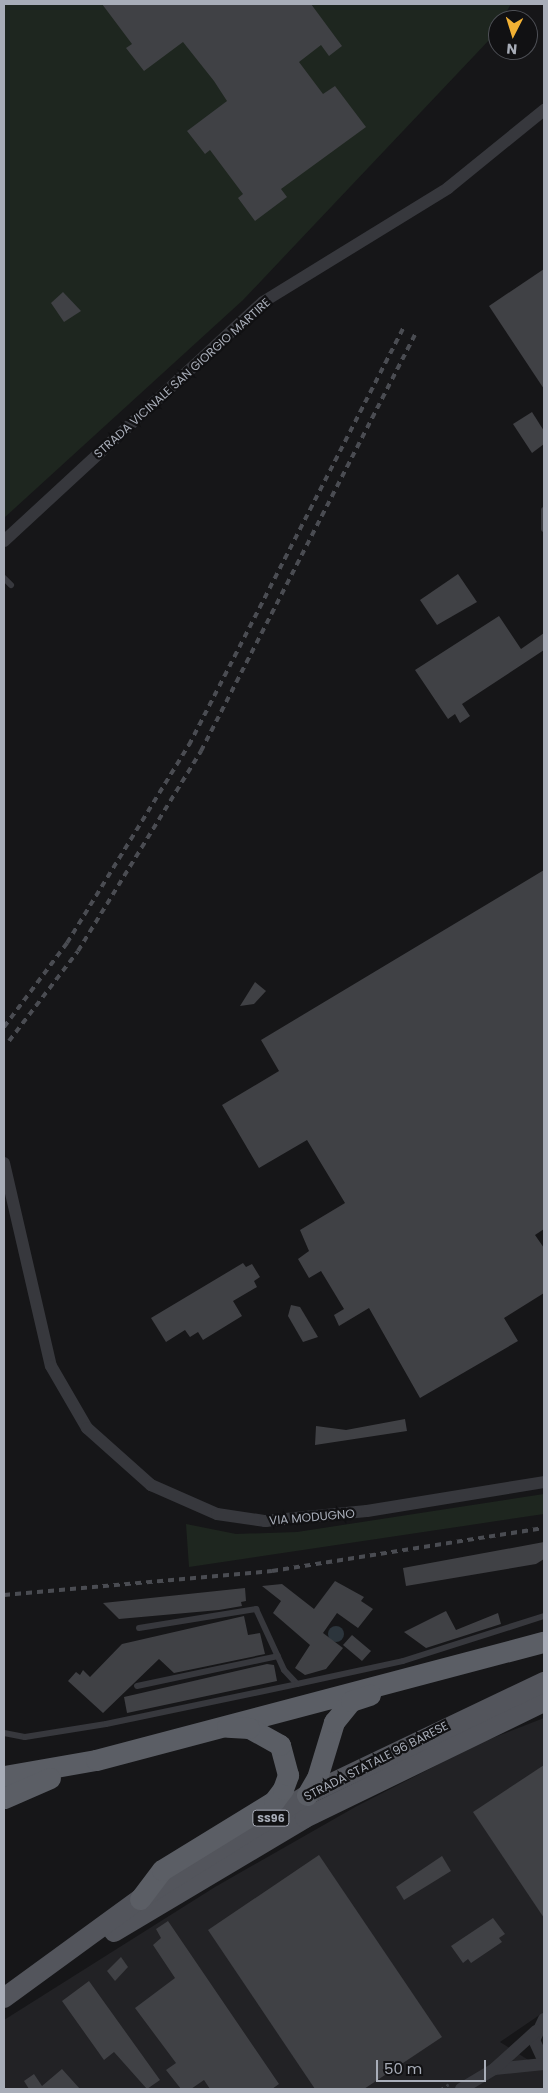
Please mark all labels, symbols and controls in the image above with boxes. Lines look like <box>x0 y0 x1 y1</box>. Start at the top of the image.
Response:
north arrow <box>488 10 538 60</box>
text: N <box>506 39 518 59</box>
street label: STRADA VICINALE SAN GIORGIO MARTIRE <box>91 295 273 461</box>
street label: VIA MODUGNO <box>269 1506 355 1528</box>
street label: STRADA STATALE 96 BARESE <box>301 1718 451 1804</box>
road number: SS96 <box>252 1810 290 1826</box>
scale bar <box>378 2050 488 2082</box>
text: 50 m <box>384 2058 422 2079</box>

